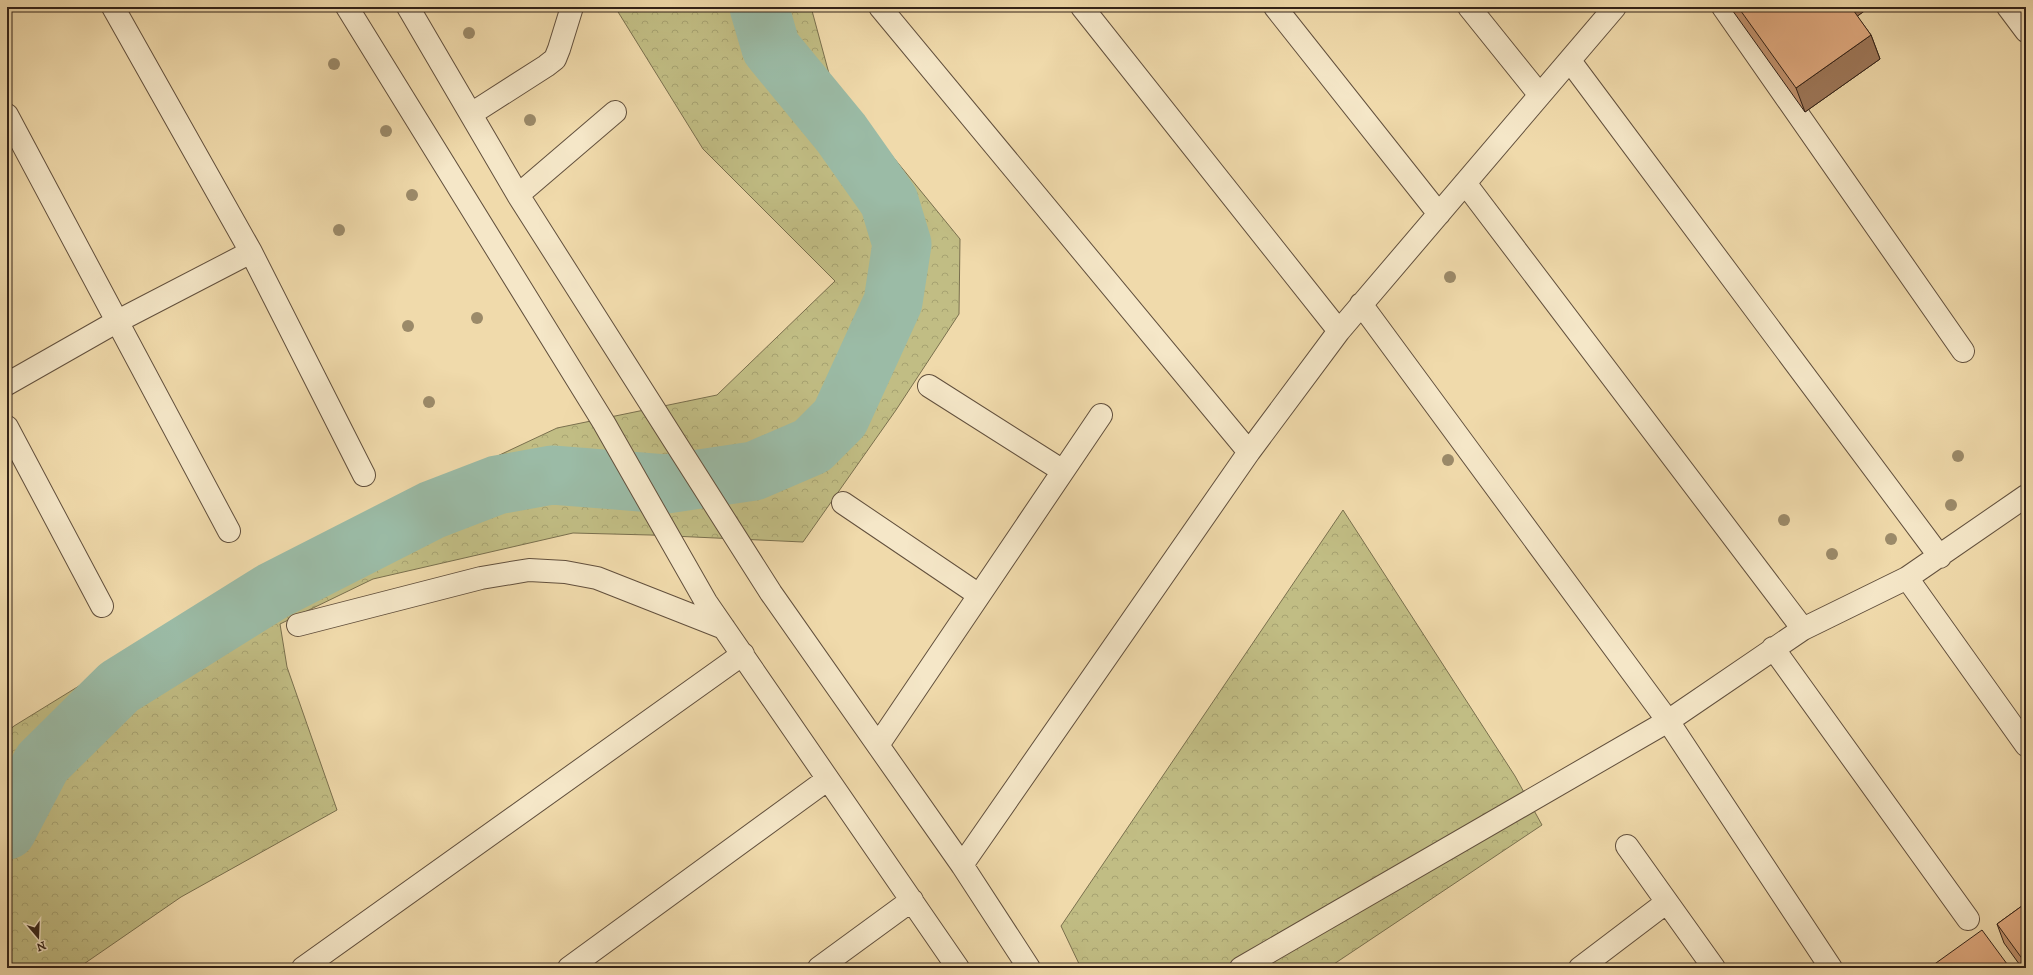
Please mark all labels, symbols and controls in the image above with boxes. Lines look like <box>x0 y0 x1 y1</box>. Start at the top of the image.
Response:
north arrow <box>18 917 58 957</box>
text: N <box>34 937 47 954</box>

